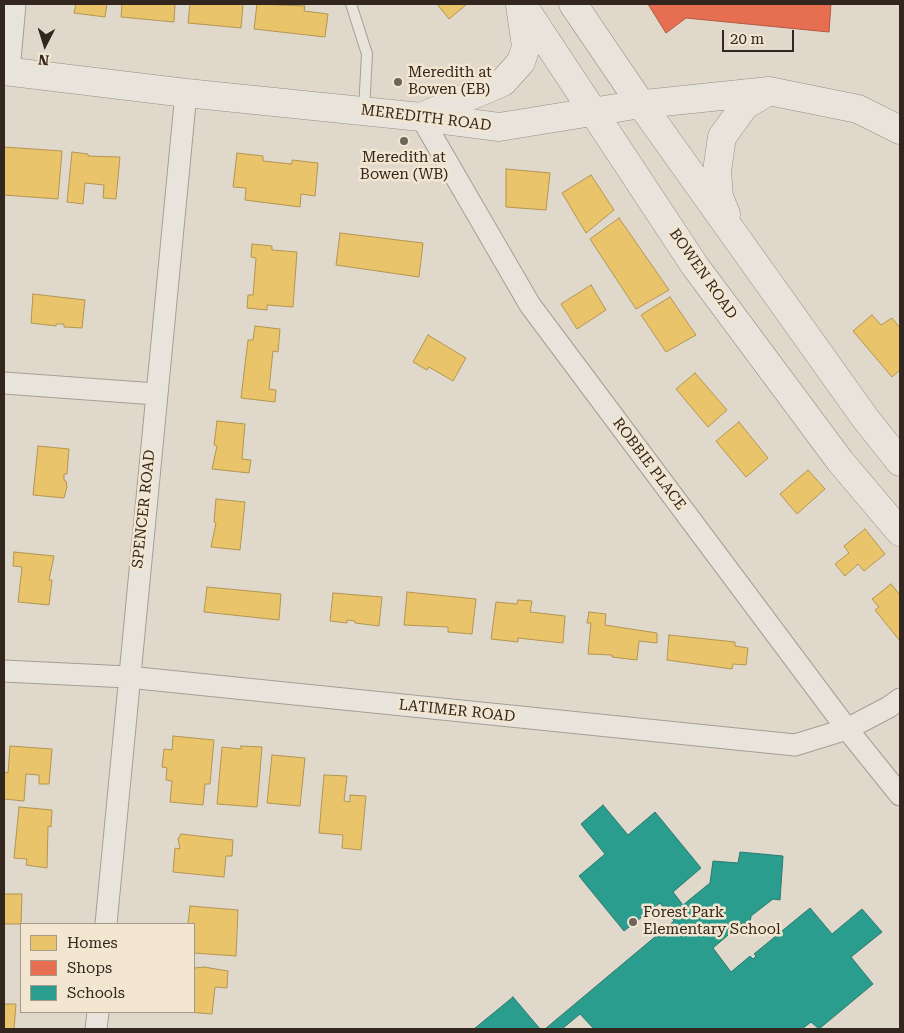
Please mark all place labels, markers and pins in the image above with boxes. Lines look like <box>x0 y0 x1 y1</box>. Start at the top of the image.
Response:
place label: Meredith at Bowen (EB) <box>408 64 492 99</box>
marker: Meredith at Bowen (EB) <box>392 76 404 88</box>
marker: Meredith at Bowen (WB) <box>398 135 410 147</box>
place label: Meredith at Bowen (WB) <box>360 149 448 184</box>
place label: Forest Park Elementary School <box>643 904 781 939</box>
marker: Forest Park Elementary School <box>627 916 639 928</box>

